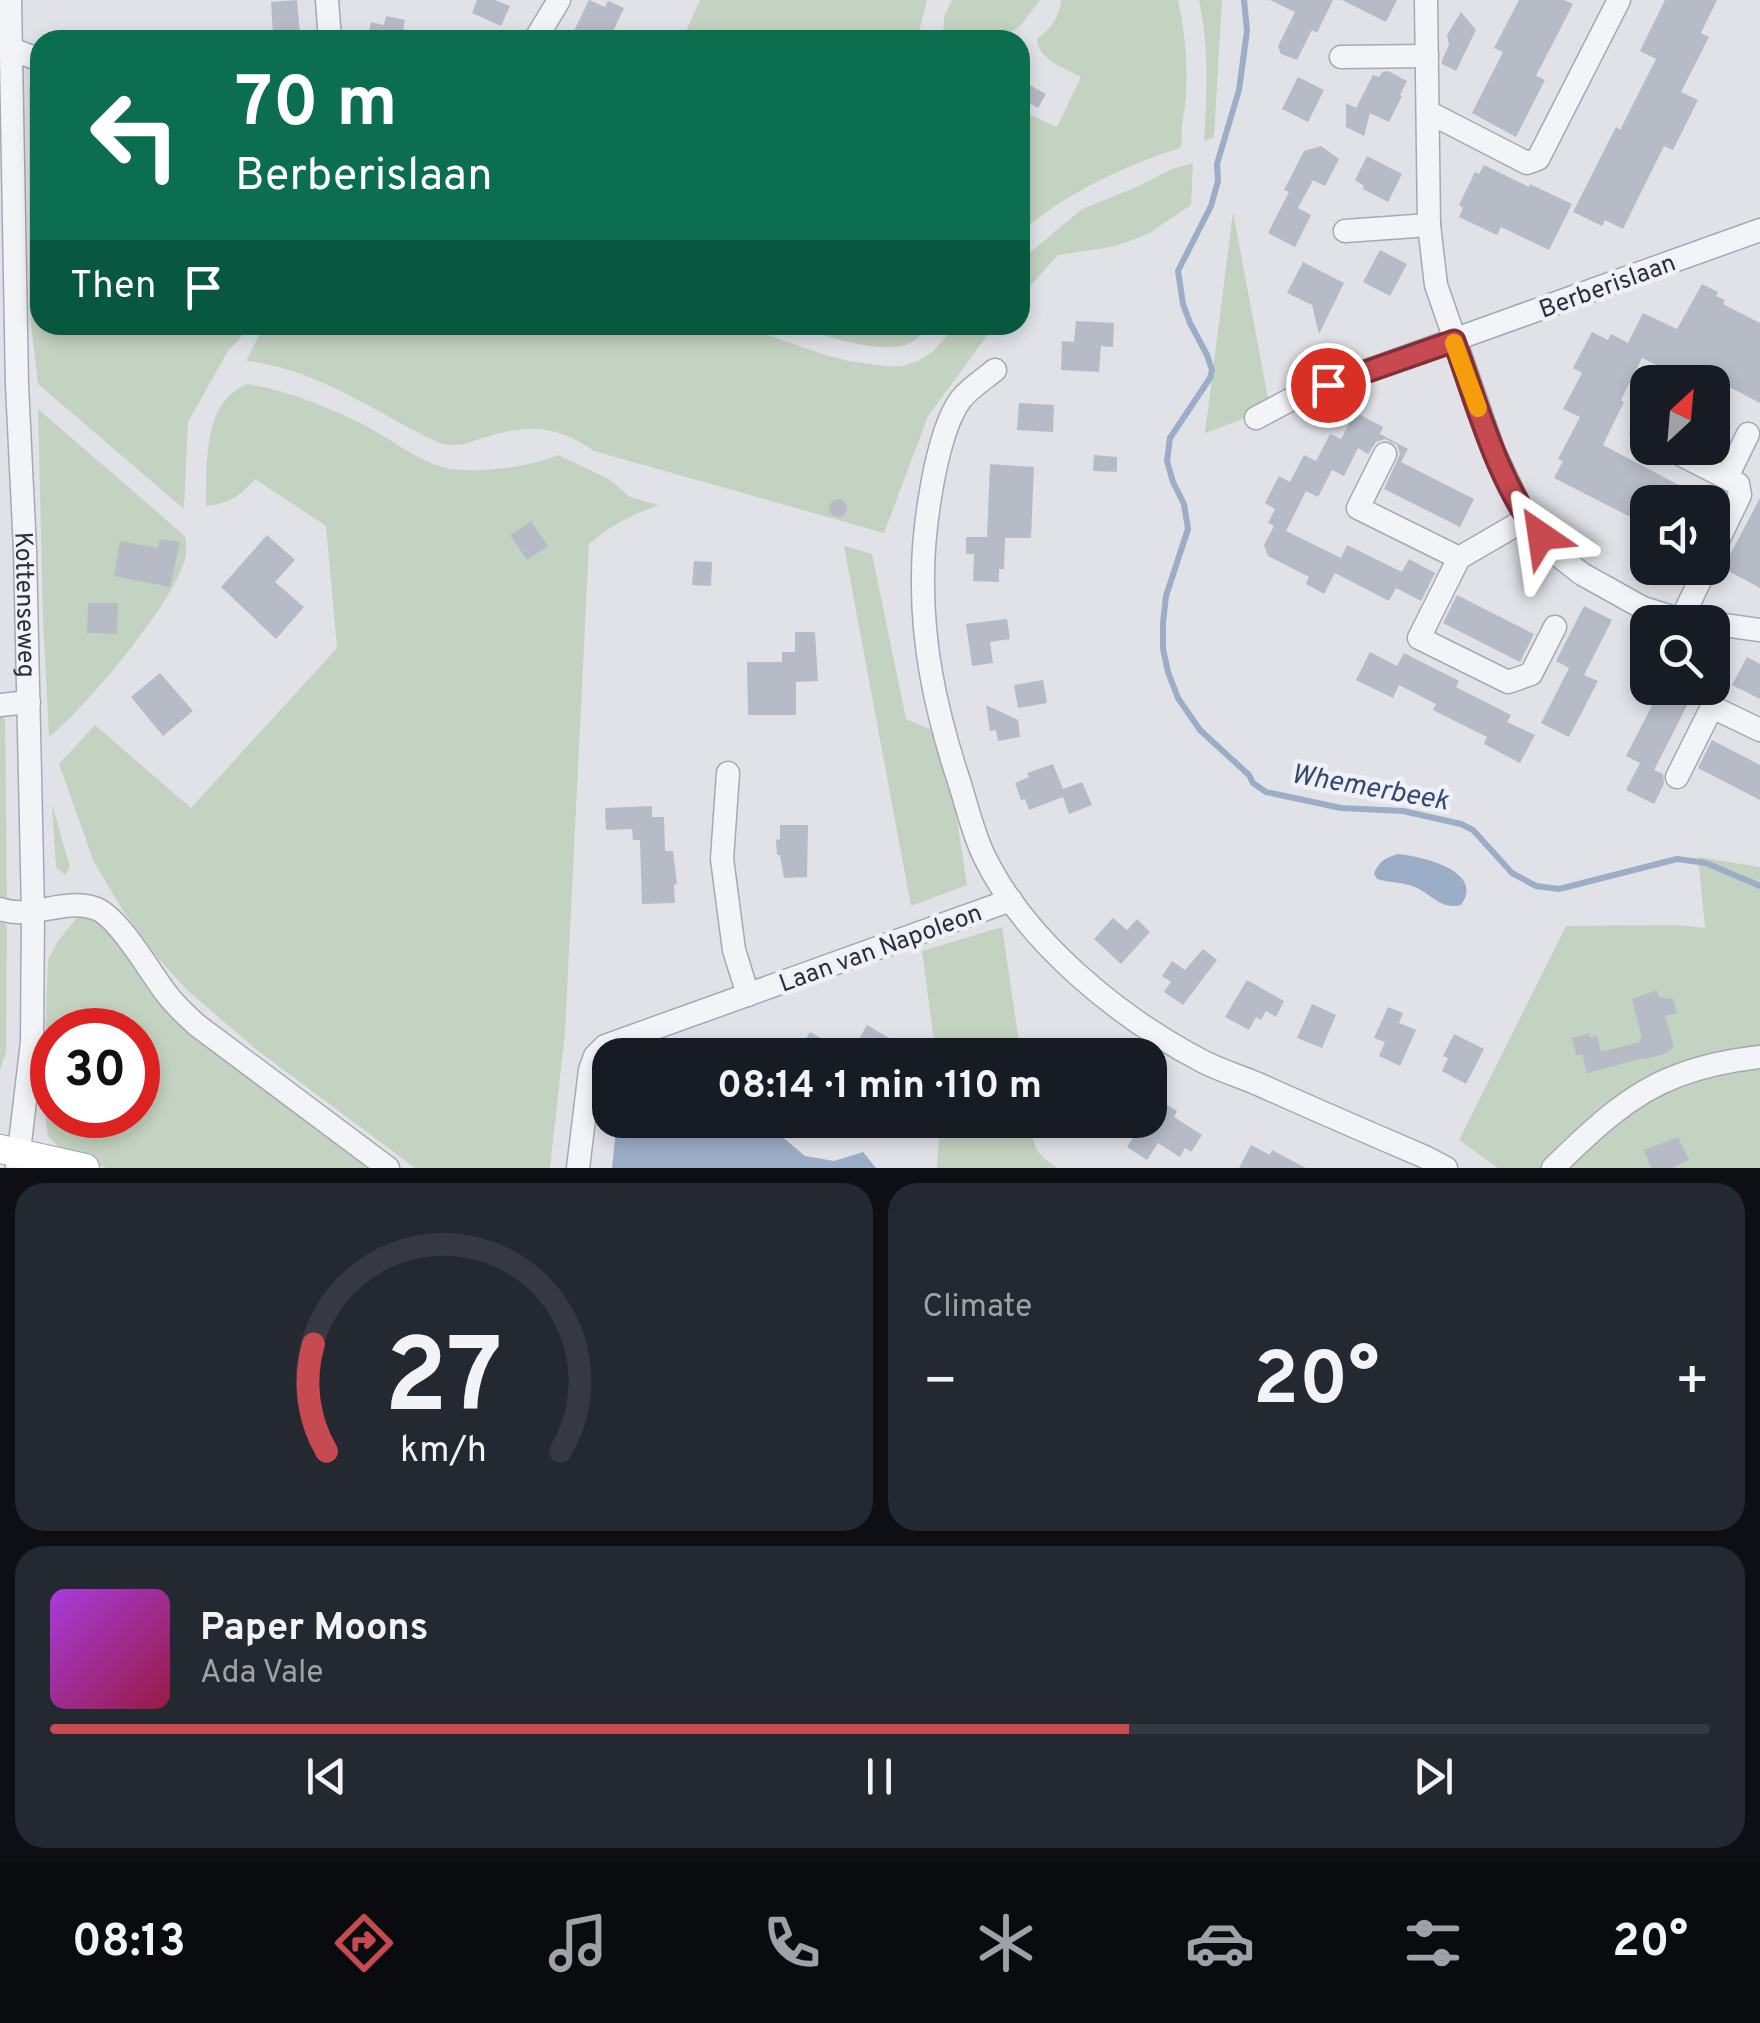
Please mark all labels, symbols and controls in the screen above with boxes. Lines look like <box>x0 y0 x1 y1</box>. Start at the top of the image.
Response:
text: 70 m <box>235 62 398 151</box>
icon: left <box>70 70 200 200</box>
text: Berberislaan <box>235 149 493 206</box>
street label: Berberislaan <box>1535 248 1681 327</box>
icon: arrive <box>176 260 231 315</box>
text: Then <box>70 263 156 312</box>
pin <box>1286 343 1371 428</box>
icon: arrive <box>1301 358 1356 413</box>
north arrow <box>1630 365 1730 465</box>
map controls <box>1630 365 1730 705</box>
position arrow <box>1489 484 1593 588</box>
button: sound <box>1630 485 1730 585</box>
street label: Kottenseweg <box>5 531 41 678</box>
button: search <box>1630 605 1730 705</box>
water label: Whemerbeek <box>1288 757 1452 821</box>
street label: Laan van Napoleon <box>775 898 987 1001</box>
speed limit sign: 30 <box>30 1008 160 1138</box>
text: 08:14 · 1 min · 110 m <box>717 1063 1042 1112</box>
text: Climate <box>923 1288 1032 1328</box>
text: 27 <box>385 1317 503 1449</box>
text: 20° <box>1253 1336 1379 1431</box>
text: − <box>923 1349 958 1419</box>
text: + <box>1675 1349 1710 1419</box>
text: km/h <box>400 1429 487 1475</box>
text: Paper Moons <box>200 1605 429 1654</box>
text: Ada Vale <box>200 1654 324 1694</box>
icon: previous <box>299 1749 354 1804</box>
icon: pause <box>852 1749 907 1804</box>
icon: next <box>1406 1749 1461 1804</box>
icon: directions <box>329 1908 399 1978</box>
icon: music <box>543 1908 613 1978</box>
icon: phone <box>757 1908 827 1978</box>
icon: climate <box>971 1908 1041 1978</box>
icon: car <box>1185 1908 1255 1978</box>
icon: filters <box>1398 1908 1468 1978</box>
text: 08:13 <box>72 1915 186 1972</box>
text: 20° <box>1612 1915 1688 1972</box>

